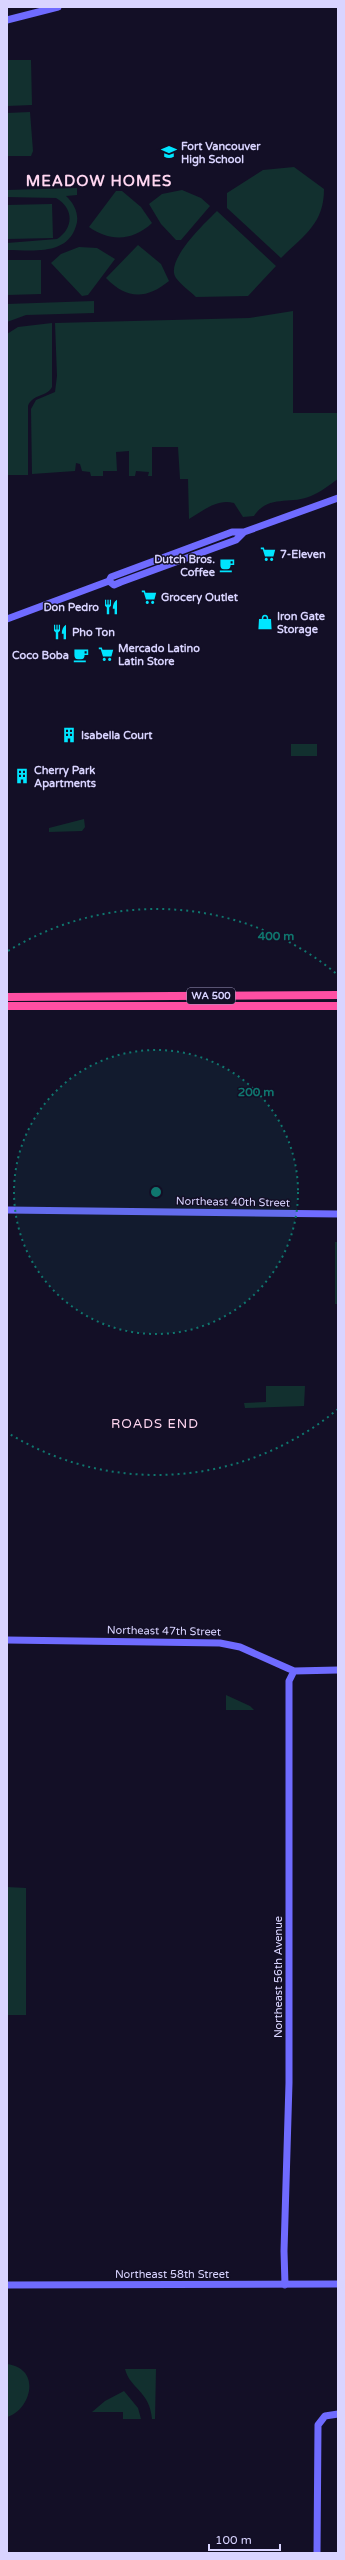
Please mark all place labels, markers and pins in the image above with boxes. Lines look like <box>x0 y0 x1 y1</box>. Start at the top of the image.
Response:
place label: Fort Vancouver High School <box>181 140 261 167</box>
school or university icon: Fort Vancouver High School <box>160 143 178 161</box>
supermarket icon: 7-Eleven <box>259 545 277 563</box>
place label: 7-Eleven <box>280 548 326 561</box>
place label: Dutch Bros. Coffee <box>154 553 216 579</box>
cafe icon: Dutch Bros. Coffee <box>218 556 236 574</box>
supermarket icon: Grocery Outlet <box>140 588 158 606</box>
place label: Grocery Outlet <box>161 591 239 605</box>
restaurant icon: Don Pedro <box>102 598 120 616</box>
place label: Don Pedro <box>44 601 99 614</box>
place label: Iron Gate Storage <box>277 610 326 637</box>
shop icon: Iron Gate Storage <box>256 613 274 631</box>
restaurant icon: Pho Ton <box>51 623 69 641</box>
place label: Pho Ton <box>72 626 115 639</box>
place label: Mercado Latino Latin Store <box>118 642 200 668</box>
supermarket icon: Mercado Latino Latin Store <box>97 645 115 663</box>
cafe icon: Coco Boba <box>72 646 90 664</box>
place label: Coco Boba <box>12 649 69 662</box>
building icon: Isabella Court <box>60 726 78 744</box>
place label: Isabella Court <box>81 729 153 742</box>
place label: Cherry Park Apartments <box>34 764 97 791</box>
building icon: Cherry Park Apartments <box>13 767 31 785</box>
centre of rings <box>149 1185 163 1199</box>

